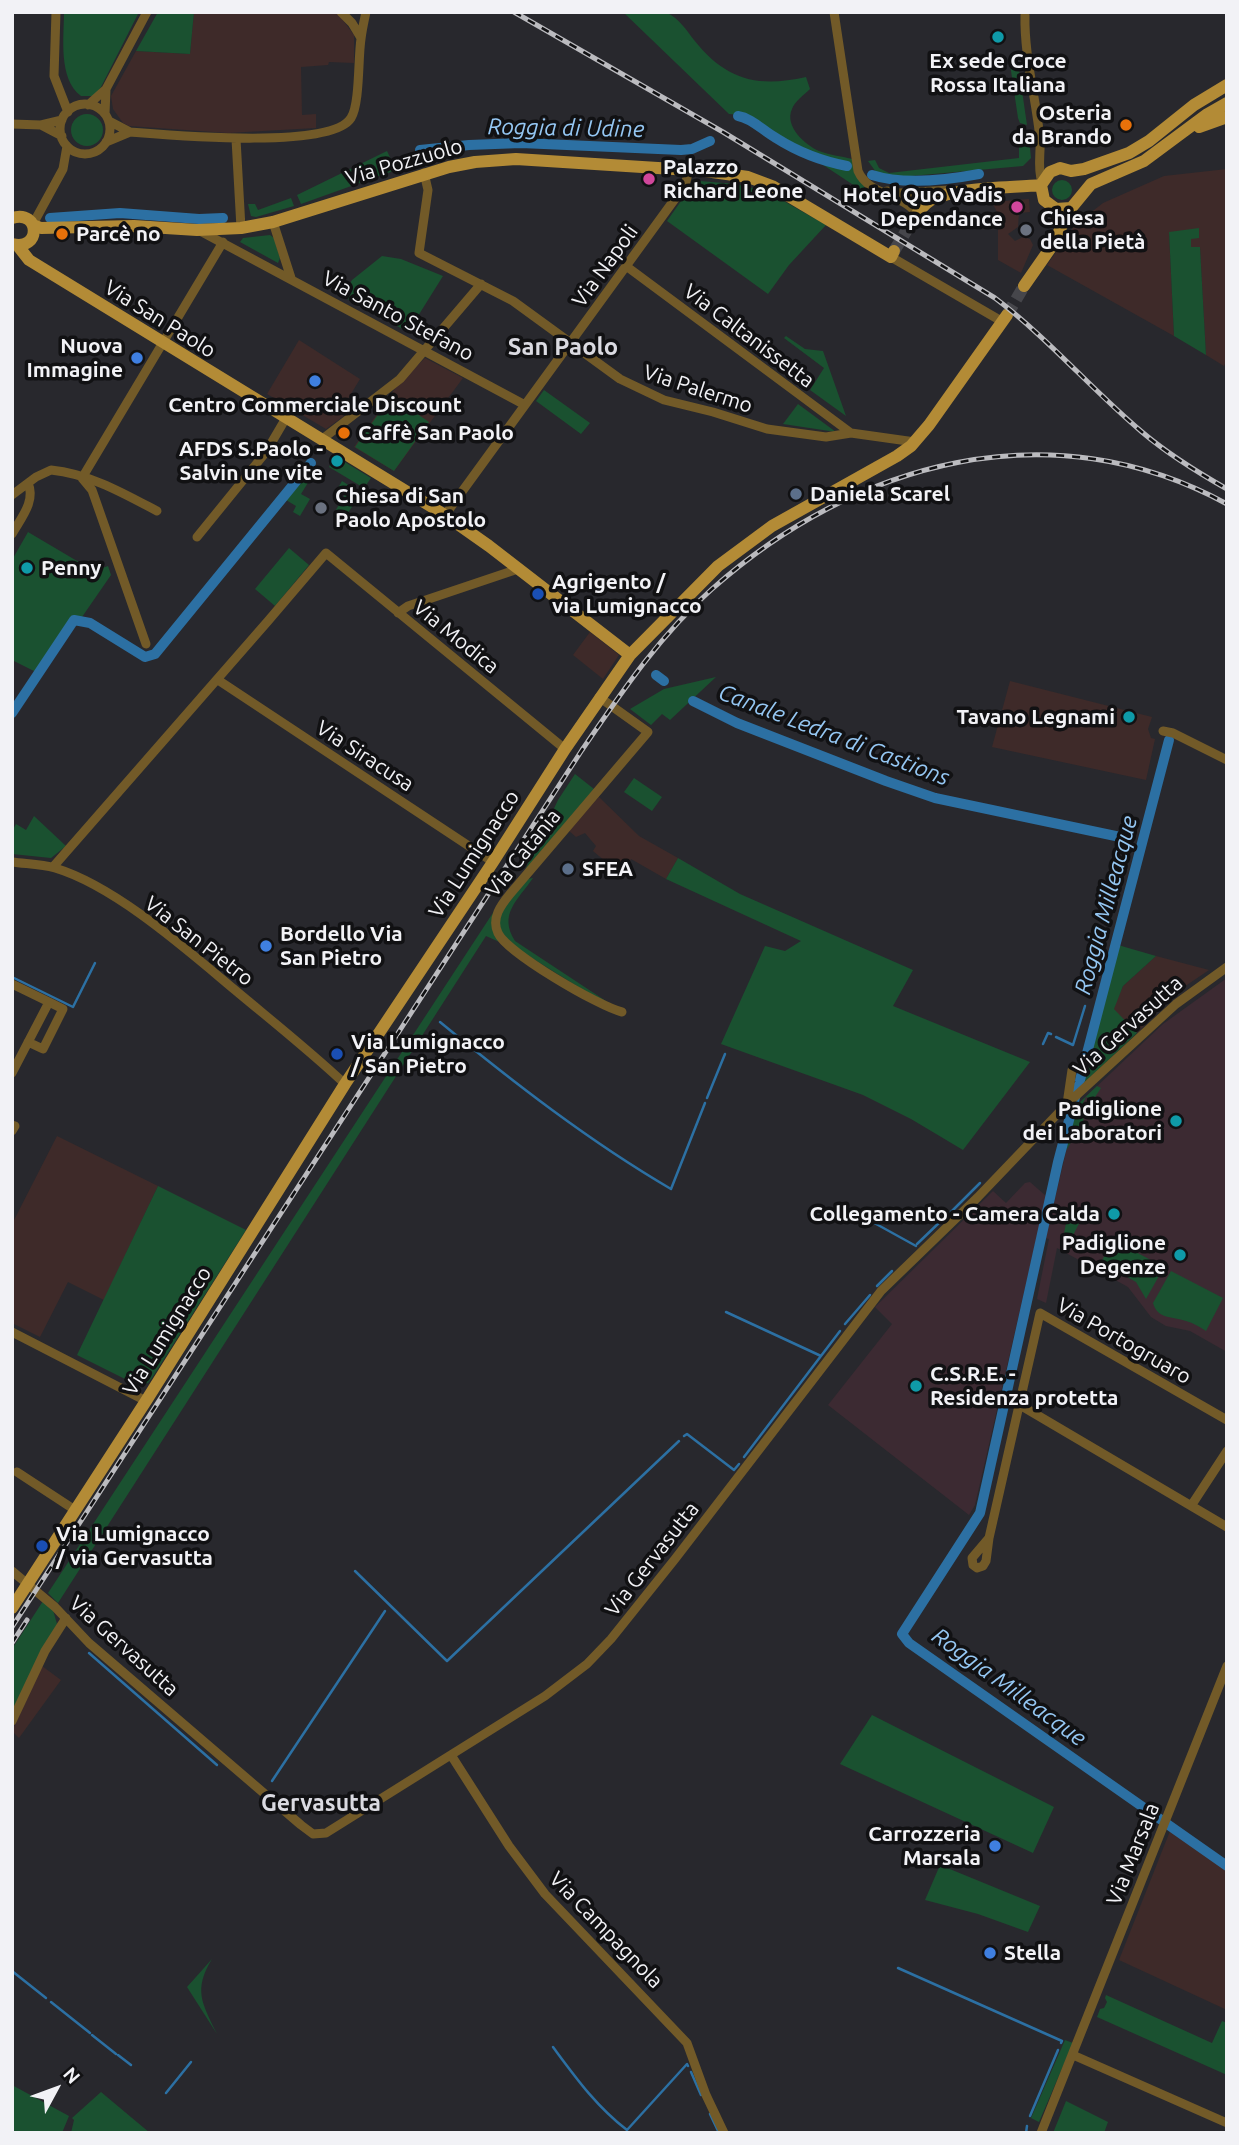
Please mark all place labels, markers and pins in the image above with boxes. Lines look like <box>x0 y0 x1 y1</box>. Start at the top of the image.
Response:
marker: Ex sede Croce Rossa Italiana <box>990 29 1006 45</box>
place label: Ex sede Croce Rossa Italiana <box>929 48 1067 98</box>
place label: Osteria da Brando <box>1012 100 1112 150</box>
marker: Osteria da Brando <box>1118 117 1134 133</box>
place label: Palazzo Richard Leone <box>663 154 803 204</box>
marker: Palazzo Richard Leone <box>641 171 657 187</box>
place label: Hotel Quo Vadis Dependance <box>843 182 1003 232</box>
marker: Hotel Quo Vadis Dependance <box>1009 199 1025 215</box>
place label: Chiesa della Pietà <box>1040 205 1145 255</box>
place label: Parcè no <box>76 221 161 247</box>
marker: Chiesa della Pietà <box>1018 222 1034 238</box>
marker: Parcè no <box>54 226 70 242</box>
place label: Nuova Immagine <box>26 333 123 383</box>
marker: Nuova Immagine <box>129 350 145 366</box>
marker: Centro Commerciale Discount <box>307 373 323 389</box>
place label: Centro Commerciale Discount <box>168 392 462 418</box>
place label: Caffè San Paolo <box>358 420 514 446</box>
marker: Caffè San Paolo <box>336 425 352 441</box>
place label: AFDS S.Paolo - Salvin une vite <box>179 436 323 486</box>
marker: AFDS S.Paolo - Salvin une vite <box>329 453 345 469</box>
place label: Daniela Scarel <box>810 481 950 507</box>
place label: Chiesa di San Paolo Apostolo <box>335 483 486 533</box>
marker: Daniela Scarel <box>788 486 804 502</box>
marker: Chiesa di San Paolo Apostolo <box>313 500 329 516</box>
place label: Penny <box>41 555 101 581</box>
marker: Penny <box>19 560 35 576</box>
place label: Agrigento / via Lumignacco <box>552 569 702 619</box>
marker: Agrigento / via Lumignacco <box>530 586 546 602</box>
place label: Tavano Legnami <box>957 704 1115 730</box>
marker: Tavano Legnami <box>1121 709 1137 725</box>
place label: SFEA <box>582 856 633 882</box>
marker: SFEA <box>560 861 576 877</box>
place label: Bordello Via San Pietro <box>280 921 403 971</box>
marker: Bordello Via San Pietro <box>258 938 274 954</box>
place label: Via Lumignacco / San Pietro <box>351 1029 505 1079</box>
marker: Via Lumignacco / San Pietro <box>329 1046 345 1062</box>
place label: Padiglione dei Laboratori <box>1022 1096 1162 1146</box>
marker: Padiglione dei Laboratori <box>1168 1113 1184 1129</box>
place label: Collegamento - Camera Calda <box>810 1201 1100 1227</box>
marker: Collegamento - Camera Calda <box>1106 1206 1122 1222</box>
place label: Padiglione Degenze <box>1062 1230 1166 1280</box>
marker: Padiglione Degenze <box>1172 1247 1188 1263</box>
place label: C.S.R.E. - Residenza protetta <box>930 1361 1118 1411</box>
marker: C.S.R.E. - Residenza protetta <box>908 1378 924 1394</box>
place label: Via Lumignacco / via Gervasutta <box>56 1521 213 1571</box>
marker: Via Lumignacco / via Gervasutta <box>34 1538 50 1554</box>
place label: Carrozzeria Marsala <box>868 1821 981 1871</box>
marker: Carrozzeria Marsala <box>987 1838 1003 1854</box>
place label: Stella <box>1004 1940 1061 1966</box>
marker: Stella <box>982 1945 998 1961</box>

